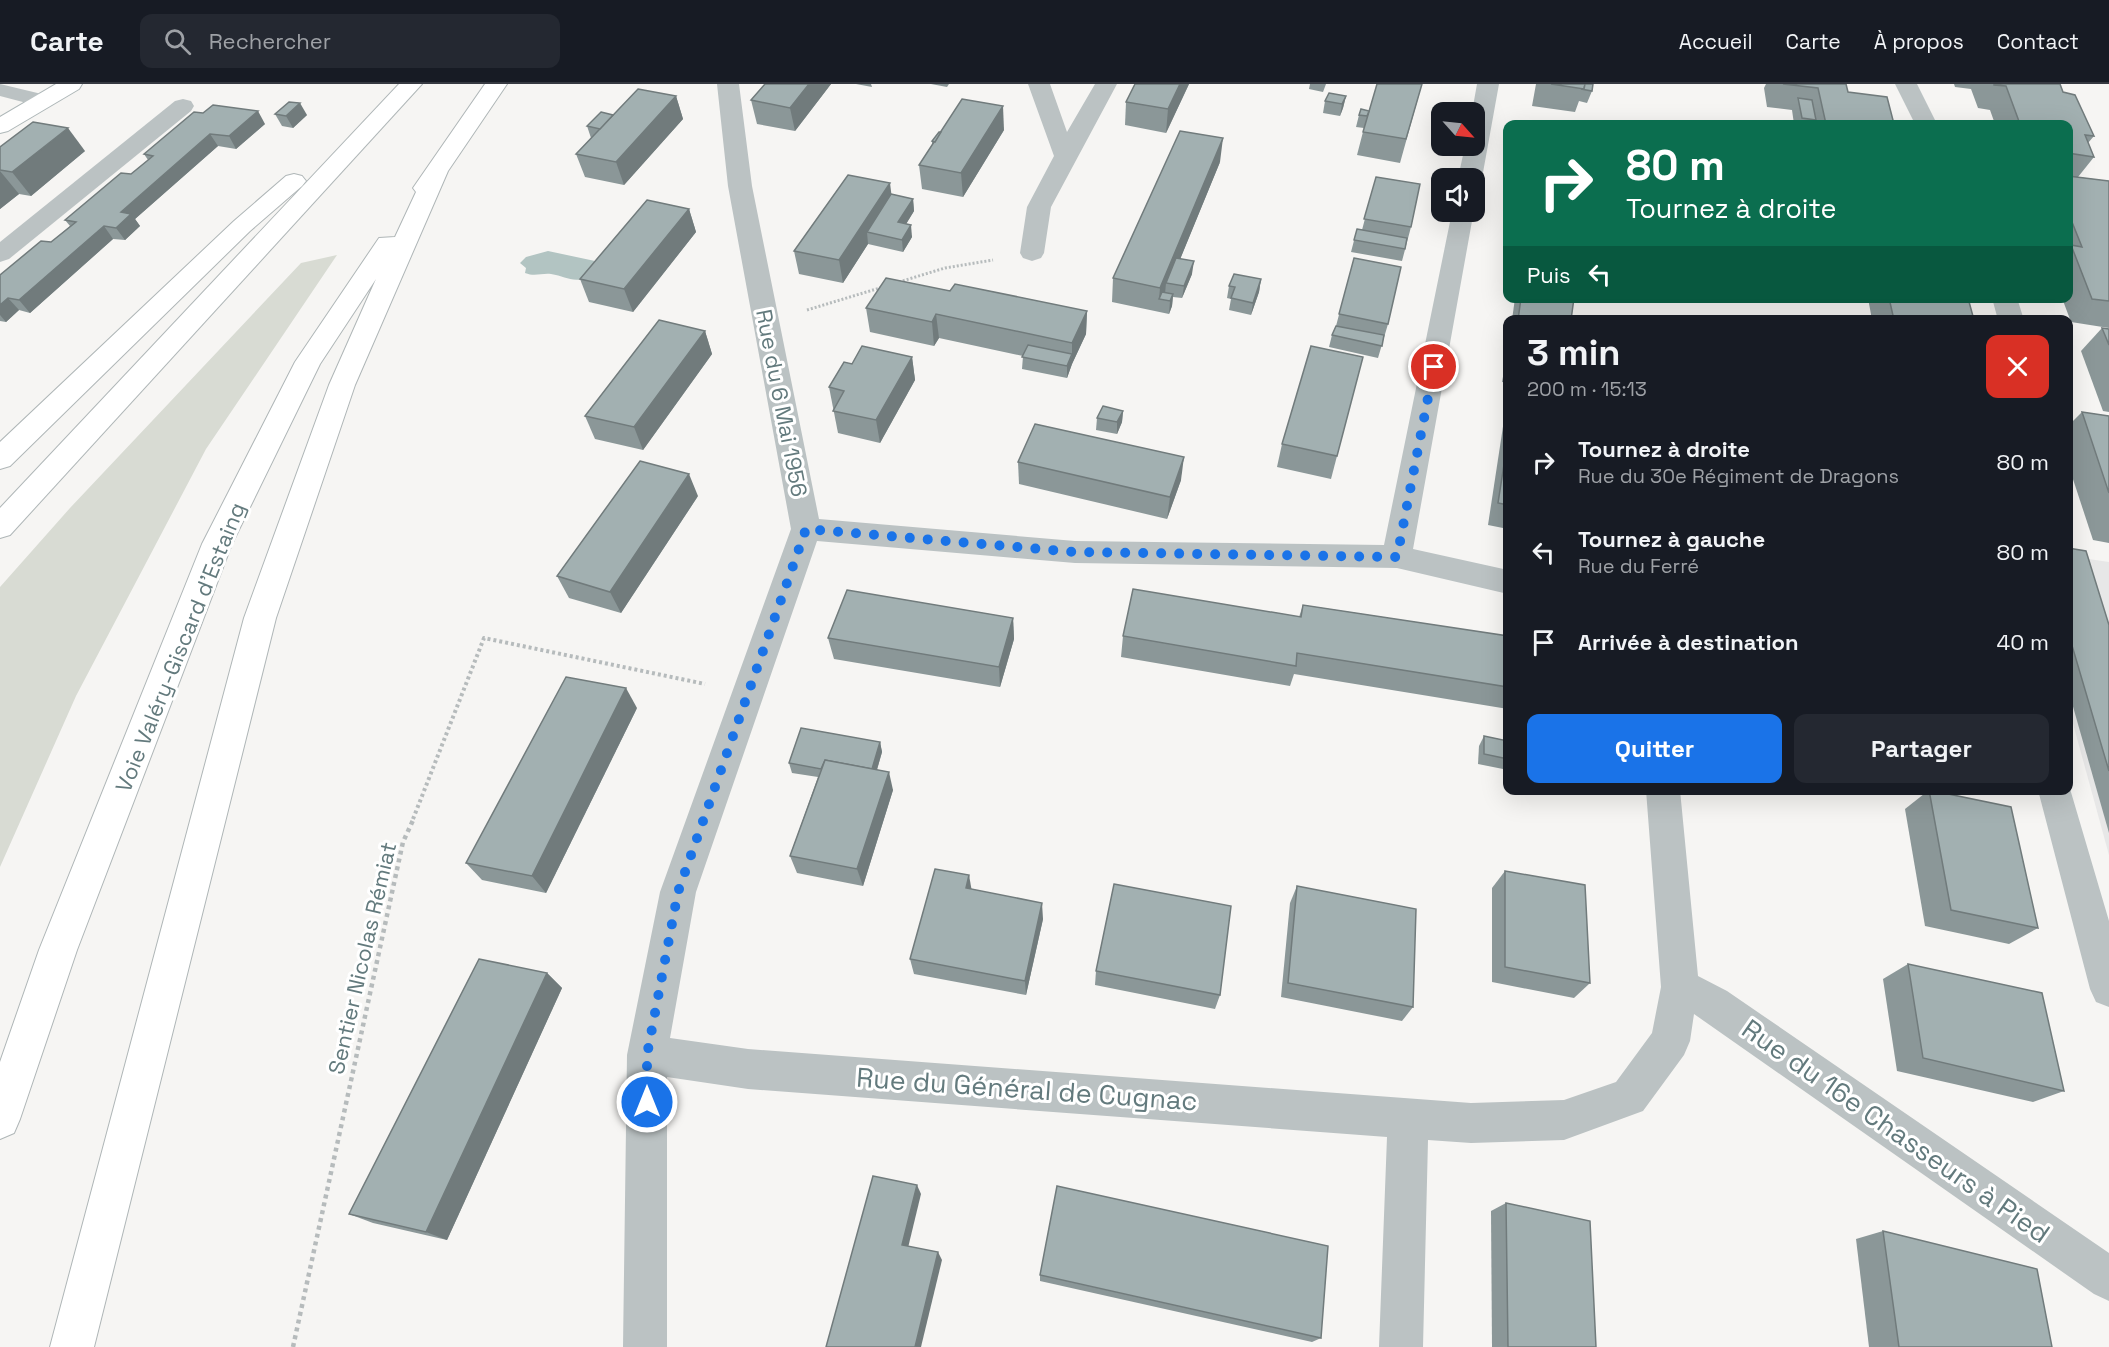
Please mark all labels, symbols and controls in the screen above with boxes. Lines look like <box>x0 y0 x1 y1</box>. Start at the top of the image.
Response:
search box <box>140 14 560 68</box>
text: Carte <box>30 23 104 59</box>
icon: search <box>161 25 194 58</box>
text: Rechercher <box>209 27 331 55</box>
text: Accueil <box>1679 28 1753 55</box>
text: Carte <box>1786 28 1841 55</box>
text: À propos <box>1874 28 1964 55</box>
text: Contact <box>1997 28 2079 55</box>
north arrow <box>1431 102 1485 156</box>
map controls <box>1431 102 1485 222</box>
text: 80 m <box>1626 139 1725 192</box>
icon: right <box>1527 144 1605 222</box>
button: sound <box>1431 168 1485 222</box>
text: Tournez à droite <box>1626 191 1836 226</box>
icon: left <box>1583 258 1616 291</box>
text: Puis <box>1527 261 1571 289</box>
street label: Rue du 6 Mai 1956 <box>750 307 814 499</box>
text: 3 min <box>1527 330 1621 376</box>
button: close <box>1986 335 2049 398</box>
pin <box>1408 341 1459 392</box>
icon: arrive <box>1417 350 1450 383</box>
text: 200 m · 15:13 <box>1527 376 1647 402</box>
text: Tournez à droite <box>1578 435 1750 463</box>
icon: right <box>1527 446 1560 479</box>
text: 80 m <box>1997 448 2049 476</box>
text: Rue du 30e Régiment de Dragons <box>1578 463 1899 489</box>
street label: Voie Valéry-Giscard d'Estaing <box>109 498 251 796</box>
text: Tournez à gauche <box>1578 525 1765 553</box>
icon: left <box>1527 536 1560 569</box>
text: 80 m <box>1997 538 2049 566</box>
text: Rue du Ferré <box>1578 553 1699 579</box>
icon: arrive <box>1527 626 1560 659</box>
text: Arrivée à destination <box>1578 628 1799 656</box>
text: 40 m <box>1997 628 2049 656</box>
button: Quitter <box>1527 714 1782 783</box>
button: Partager <box>1794 714 2049 783</box>
street label: Sentier Nicolas Rémiat <box>322 839 402 1077</box>
street label: Rue du 16e Chasseurs à Pied <box>1735 1011 2057 1251</box>
street label: Rue du Général de Cugnac <box>855 1060 1199 1118</box>
position arrow <box>615 1070 679 1134</box>

